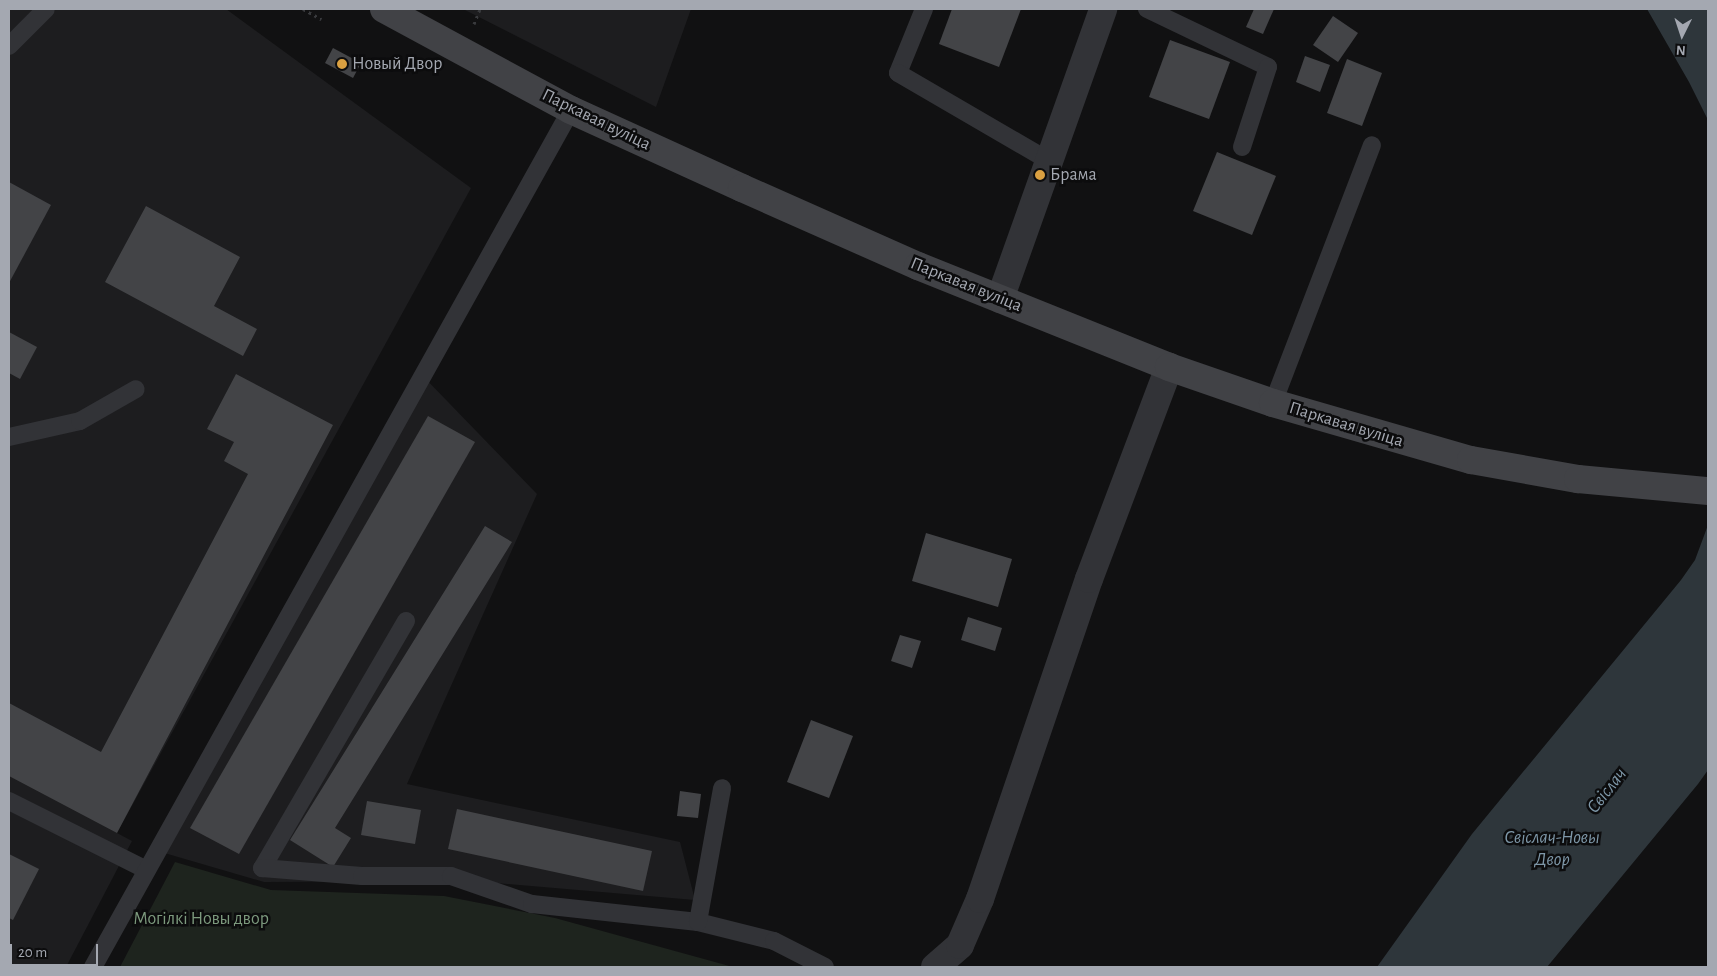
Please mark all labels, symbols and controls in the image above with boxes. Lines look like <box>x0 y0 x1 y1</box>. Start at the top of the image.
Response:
north arrow <box>1657 10 1707 60</box>
text: N <box>1676 43 1686 57</box>
place label: Новый Двор <box>352 53 442 75</box>
marker: Новый Двор <box>336 58 348 70</box>
street label: Паркавая вуліца <box>538 84 654 156</box>
place label: Брама <box>1050 164 1097 186</box>
marker: Брама <box>1034 169 1046 181</box>
street label: Паркавая вуліца <box>907 253 1025 317</box>
street label: Паркавая вуліца <box>1286 397 1406 453</box>
water label: Свіслач <box>1582 764 1632 818</box>
water label: Свіслач-Новы Двор <box>1504 827 1600 871</box>
park label: Могілкі Новы двор <box>133 908 269 930</box>
scale bar <box>12 934 100 966</box>
text: 20 m <box>18 945 47 960</box>

